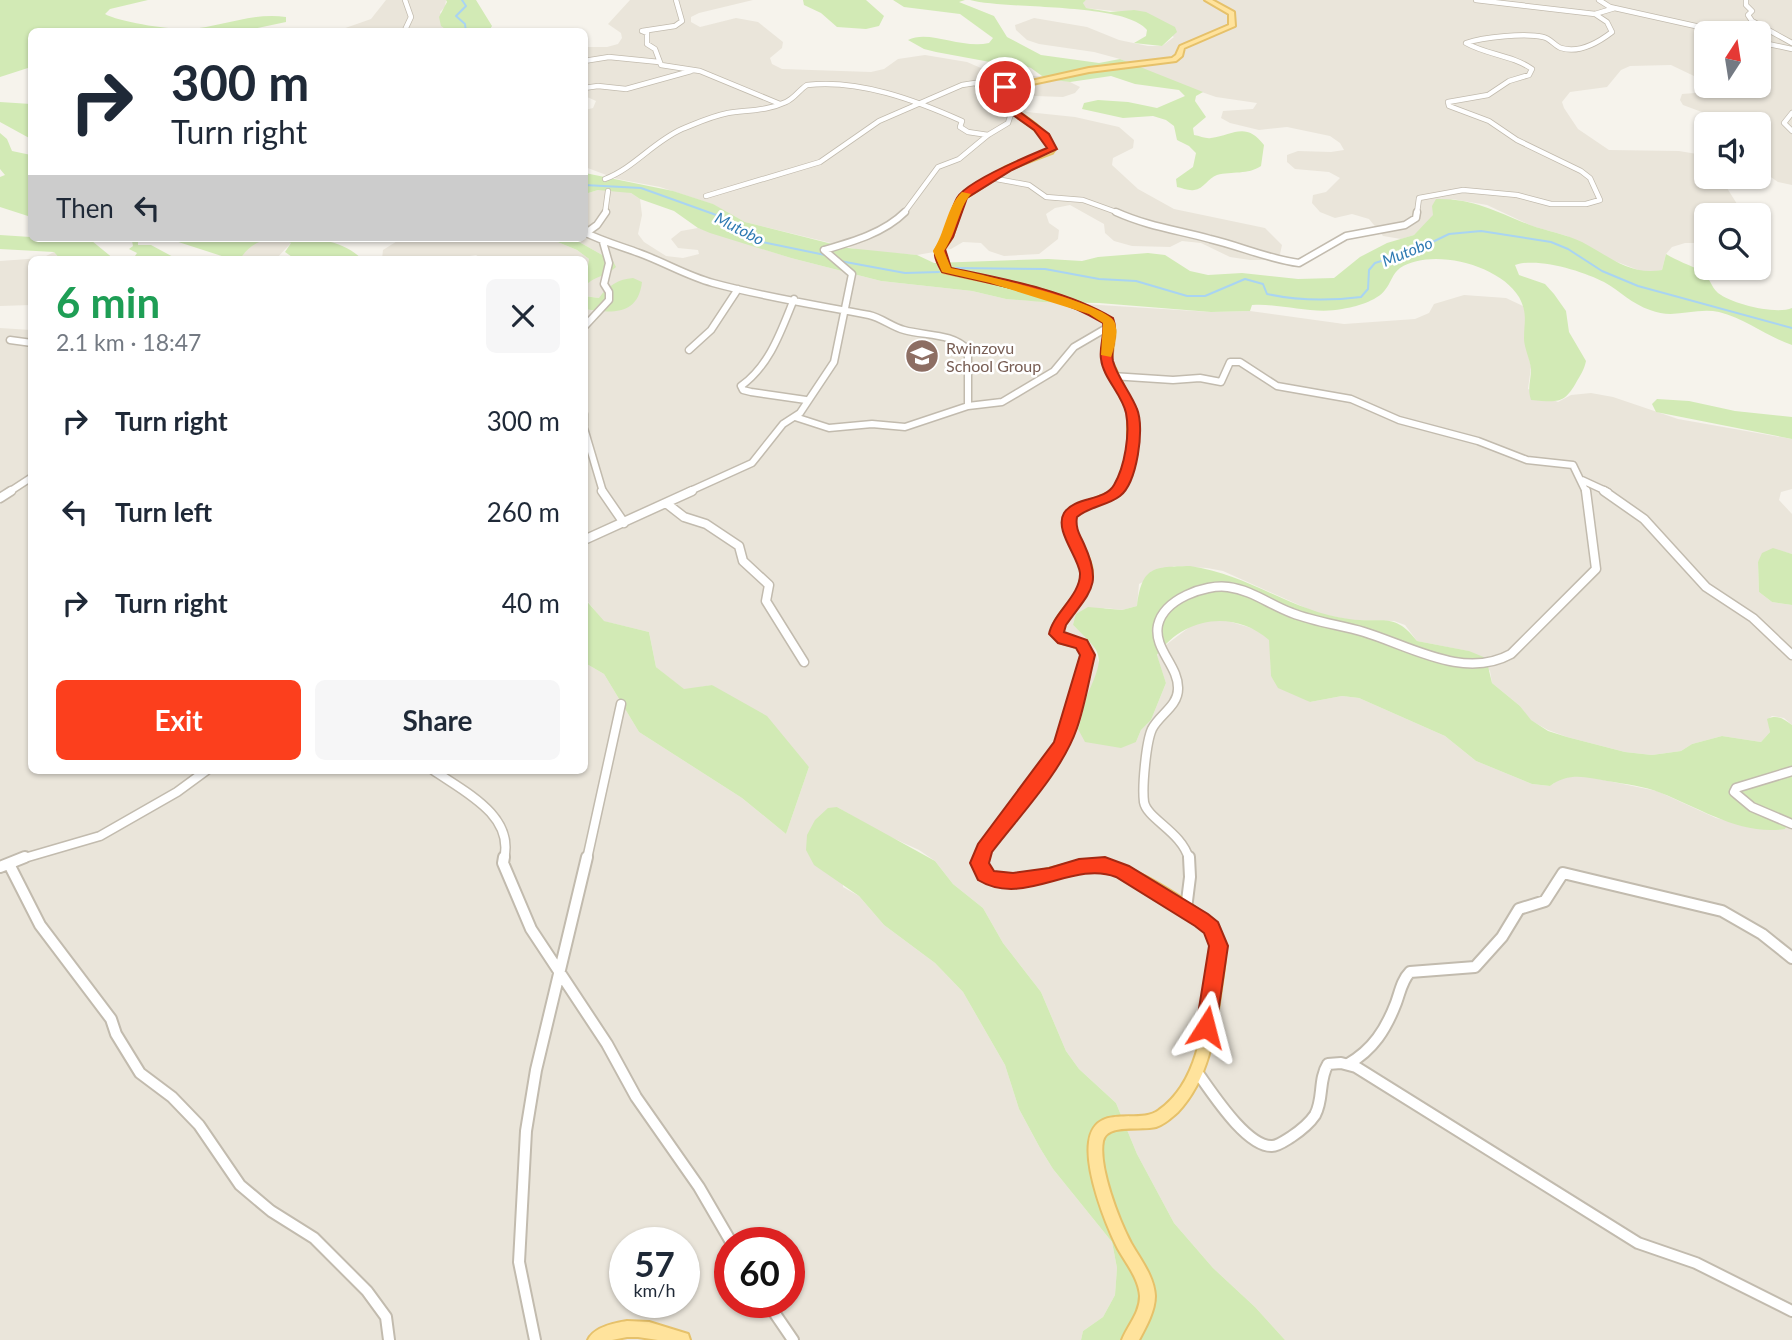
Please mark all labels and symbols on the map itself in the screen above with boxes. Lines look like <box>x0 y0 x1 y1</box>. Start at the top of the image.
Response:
north arrow <box>1694 21 1771 98</box>
pin <box>975 57 1035 117</box>
water label: Mutobo <box>712 208 768 248</box>
water label: Mutobo <box>1379 232 1435 270</box>
school or university icon: Rwinzovu School Group <box>903 337 941 375</box>
place label: Rwinzovu School Group <box>946 338 1041 375</box>
position arrow <box>1169 990 1243 1064</box>
speed limit sign: 60 <box>714 1227 805 1318</box>

